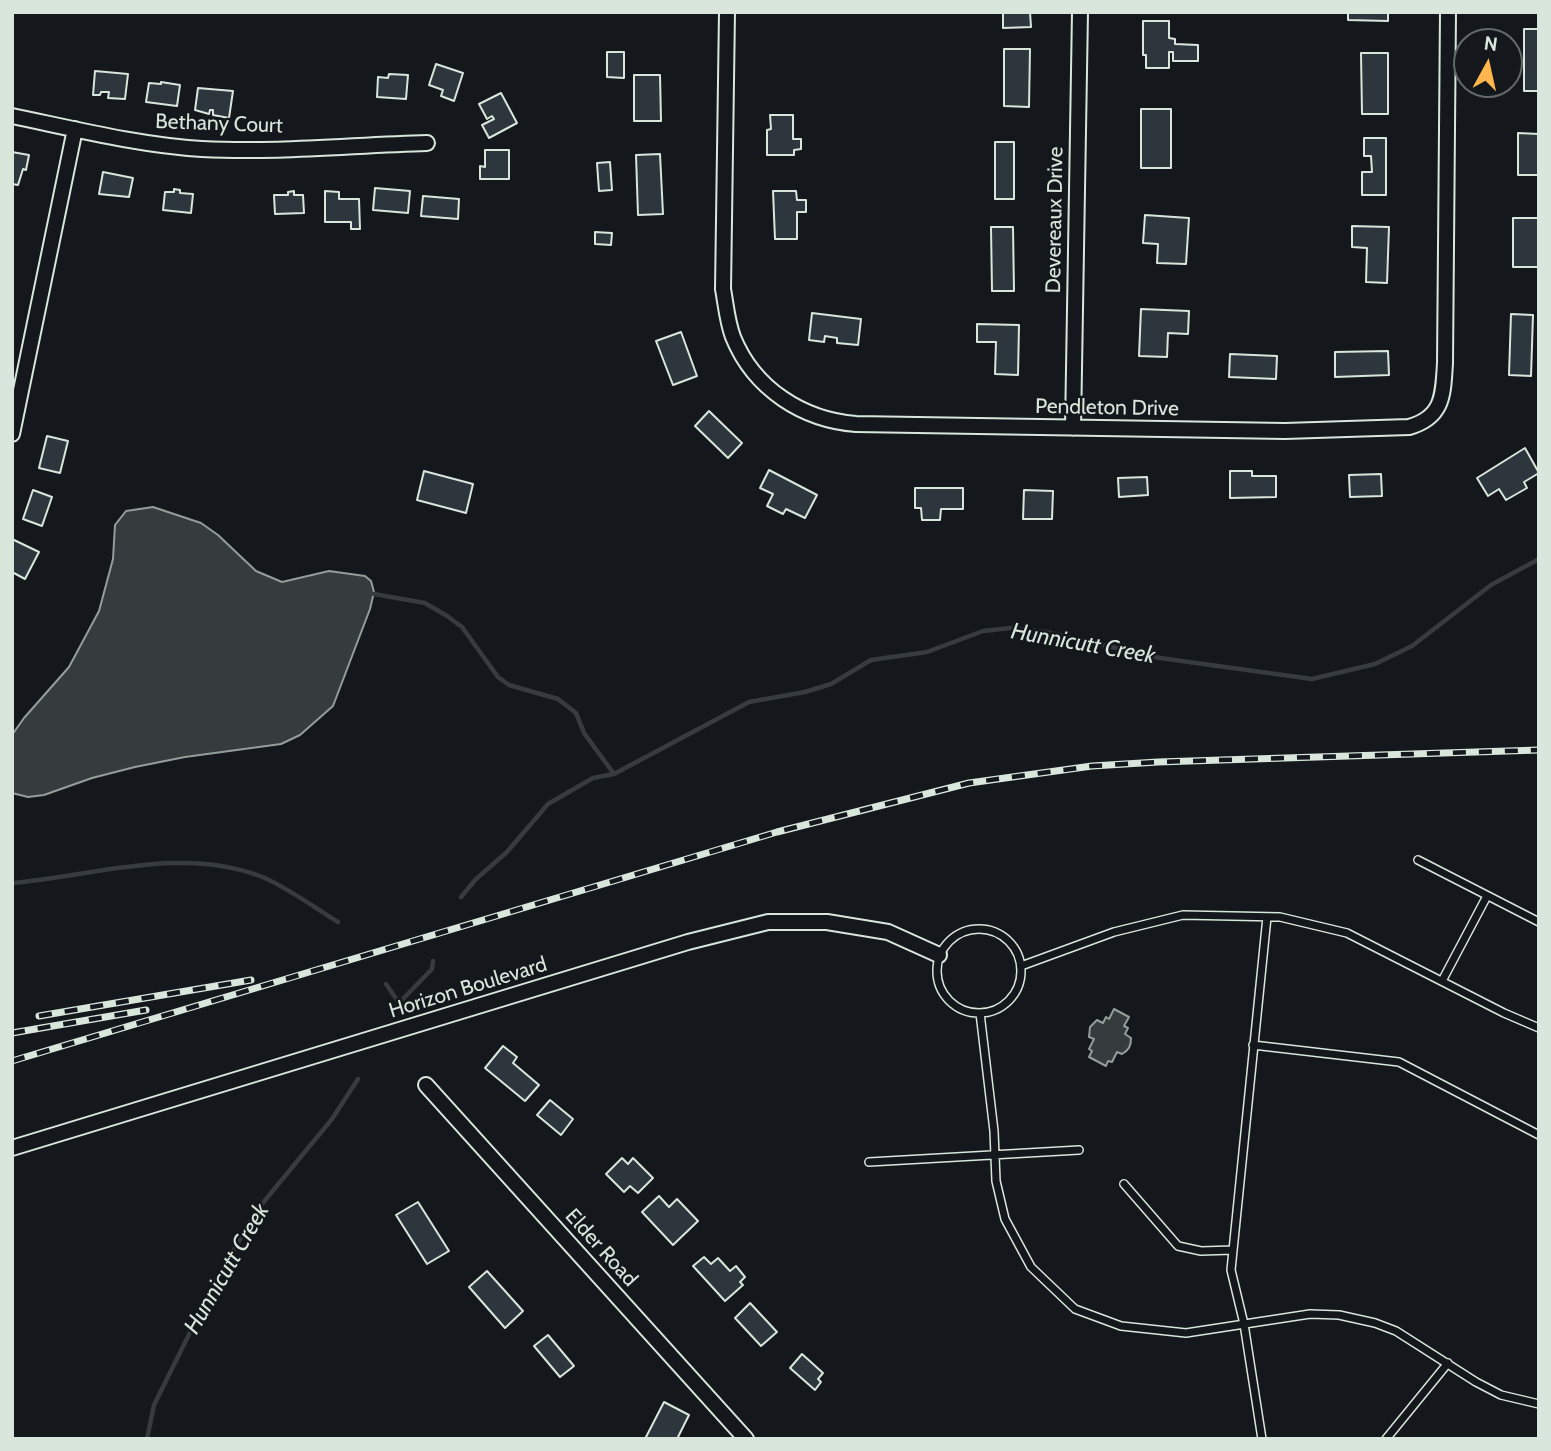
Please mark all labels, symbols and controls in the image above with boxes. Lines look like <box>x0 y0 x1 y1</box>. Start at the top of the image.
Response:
north arrow <box>1453 28 1523 98</box>
text: N <box>1482 31 1499 56</box>
street label: Bethany Court <box>155 109 283 139</box>
street label: Devereaux Drive <box>1041 146 1069 294</box>
street label: Pendleton Drive <box>1035 394 1179 422</box>
water label: Hunnicutt Creek <box>1009 618 1157 670</box>
street label: Horizon Boulevard <box>386 952 550 1024</box>
water label: Hunnicutt Creek <box>179 1199 275 1339</box>
street label: Elder Road <box>560 1204 642 1292</box>

